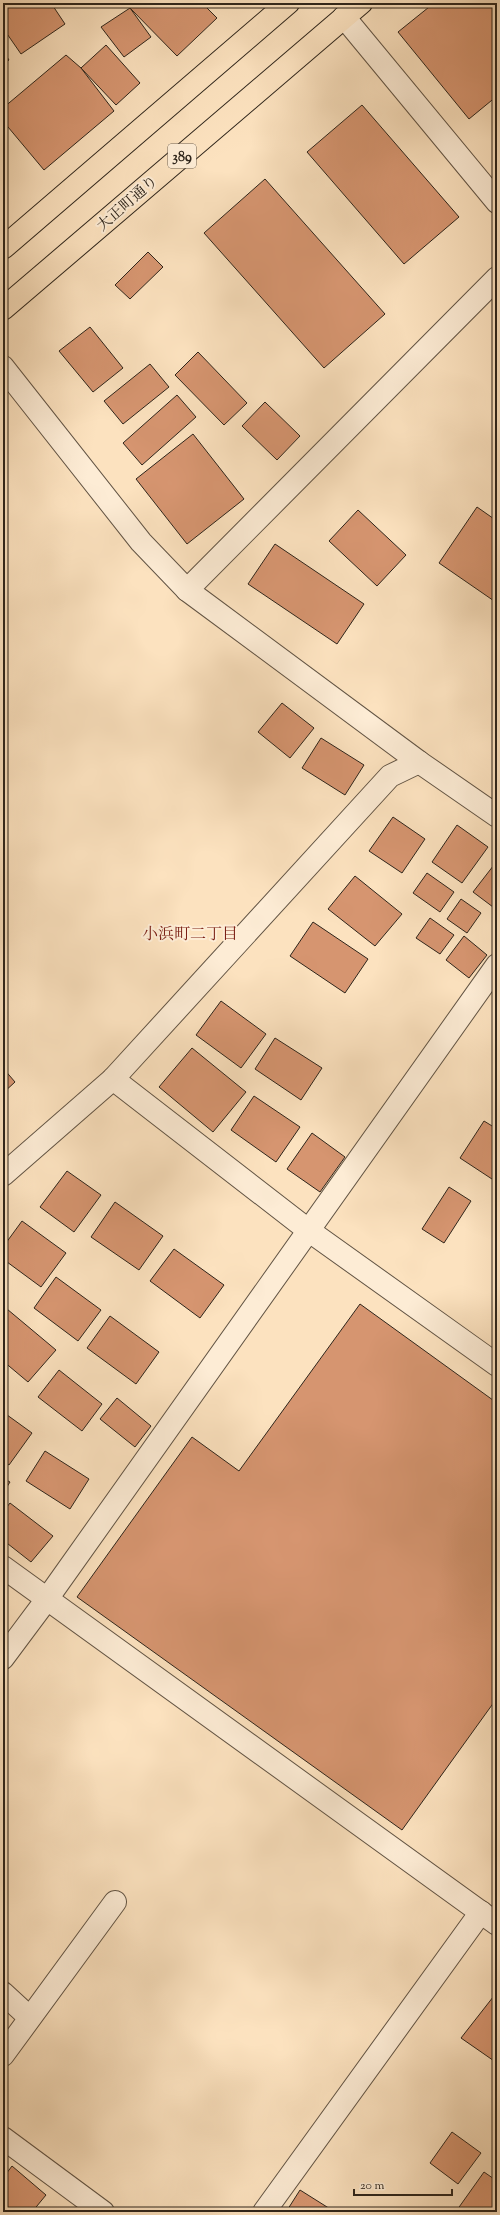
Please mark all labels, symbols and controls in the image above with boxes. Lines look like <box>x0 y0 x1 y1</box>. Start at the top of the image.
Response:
road number: 389 <box>168 144 196 168</box>
street label: 大正町通り <box>93 172 163 237</box>
district label: 小浜町二丁目 <box>142 924 238 947</box>
scale bar <box>354 2171 452 2197</box>
text: 20 m <box>360 2177 385 2195</box>

